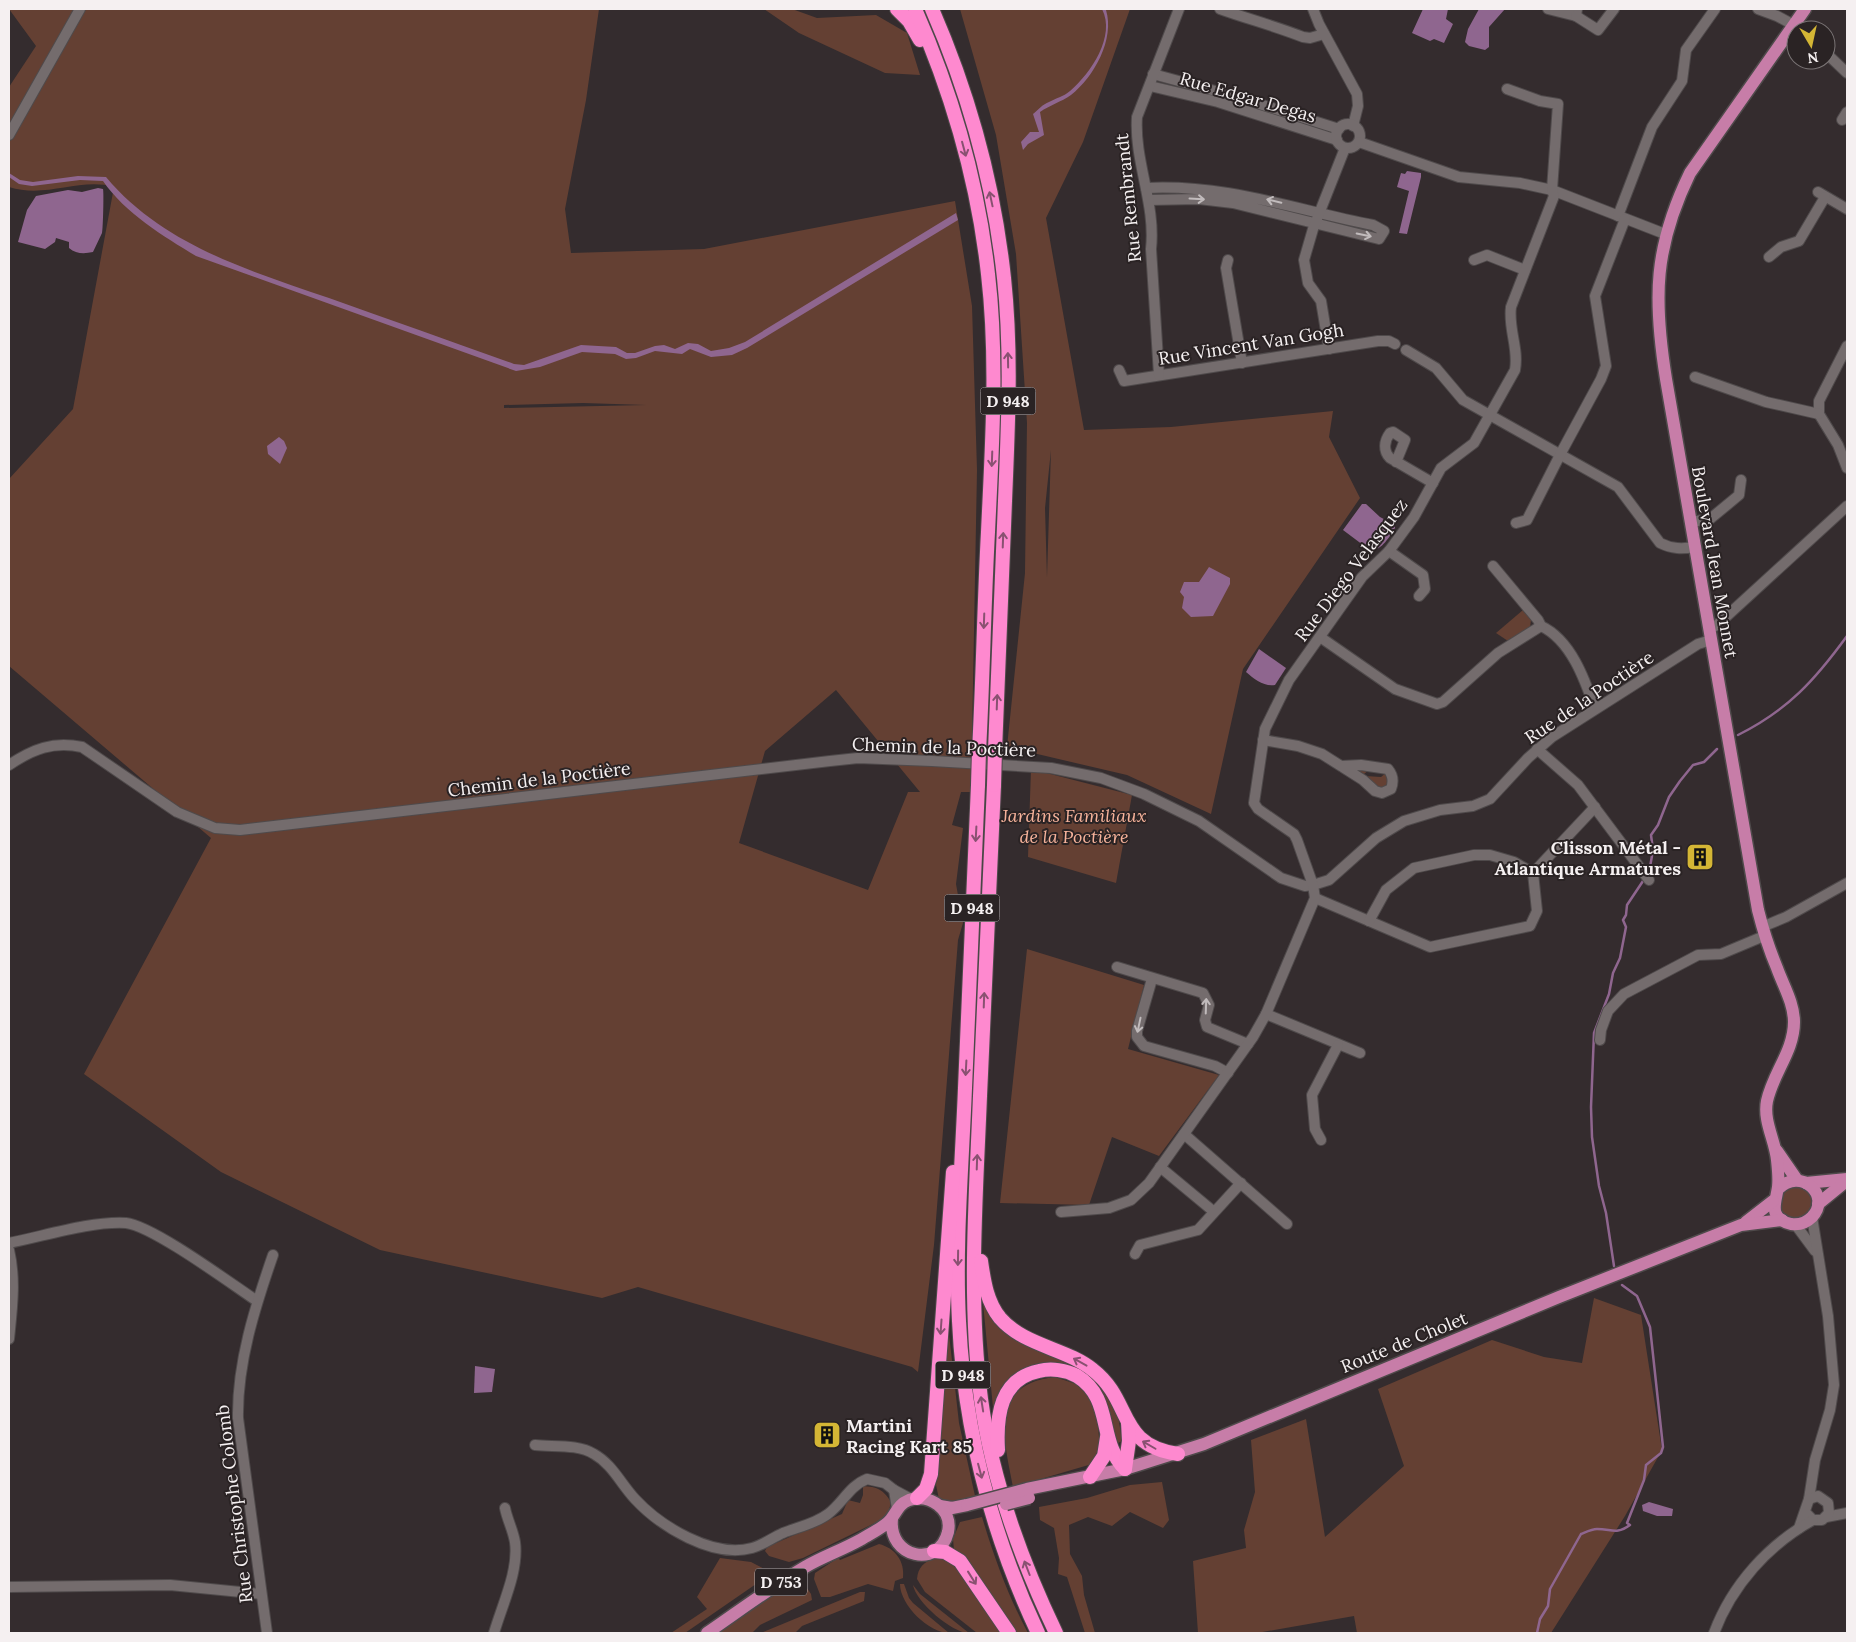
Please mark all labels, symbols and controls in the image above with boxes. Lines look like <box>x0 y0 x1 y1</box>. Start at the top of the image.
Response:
north arrow <box>1786 20 1836 70</box>
text: N <box>1806 48 1820 68</box>
street label: Rue Edgar Degas <box>1177 67 1319 127</box>
street label: Rue Rembrandt <box>1110 132 1146 264</box>
one-way arrow <box>960 140 969 156</box>
one-way arrow <box>986 191 996 207</box>
one-way arrow <box>1189 195 1205 204</box>
one-way arrow <box>1266 196 1282 205</box>
one-way arrow <box>1355 231 1371 241</box>
street label: Rue Vincent Van Gogh <box>1157 318 1346 370</box>
one-way arrow <box>1004 352 1013 368</box>
road number: D 948 <box>980 388 1036 414</box>
one-way arrow <box>987 451 996 467</box>
street label: Boulevard Jean Monnet <box>1687 464 1743 660</box>
street label: Rue Diego Velasquez <box>1290 494 1412 646</box>
one-way arrow <box>999 532 1008 548</box>
one-way arrow <box>980 613 989 629</box>
street label: Rue de la Poctière <box>1520 645 1658 749</box>
one-way arrow <box>992 694 1002 710</box>
street label: Chemin de la Poctière <box>852 732 1037 762</box>
street label: Chemin de la Poctière <box>446 756 632 802</box>
park label: Jardins Familiaux de la Poctière <box>1000 804 1147 848</box>
one-way arrow <box>971 826 980 842</box>
place label: Clisson Métal - Atlantique Armatures <box>1494 836 1681 880</box>
building icon: Clisson Métal - Atlantique Armatures <box>1685 842 1715 872</box>
road number: D 948 <box>944 894 1000 921</box>
one-way arrow <box>980 992 989 1008</box>
one-way arrow <box>1202 999 1211 1015</box>
one-way arrow <box>1134 1017 1143 1033</box>
one-way arrow <box>961 1059 970 1075</box>
one-way arrow <box>973 1155 982 1171</box>
one-way arrow <box>953 1250 963 1266</box>
street label: Route de Cholet <box>1337 1306 1471 1378</box>
one-way arrow <box>937 1319 946 1335</box>
one-way arrow <box>1074 1356 1088 1366</box>
road number: D 948 <box>936 1362 990 1388</box>
one-way arrow <box>977 1396 987 1412</box>
street label: Rue Christophe Colomb <box>210 1403 258 1605</box>
place label: Martini Racing Kart 85 <box>846 1414 972 1458</box>
building icon: Martini Racing Kart 85 <box>812 1420 842 1450</box>
one-way arrow <box>1142 1439 1156 1449</box>
one-way arrow <box>976 1463 986 1479</box>
one-way arrow <box>1022 1561 1031 1576</box>
road number: D 753 <box>755 1568 807 1595</box>
one-way arrow <box>967 1570 977 1584</box>

